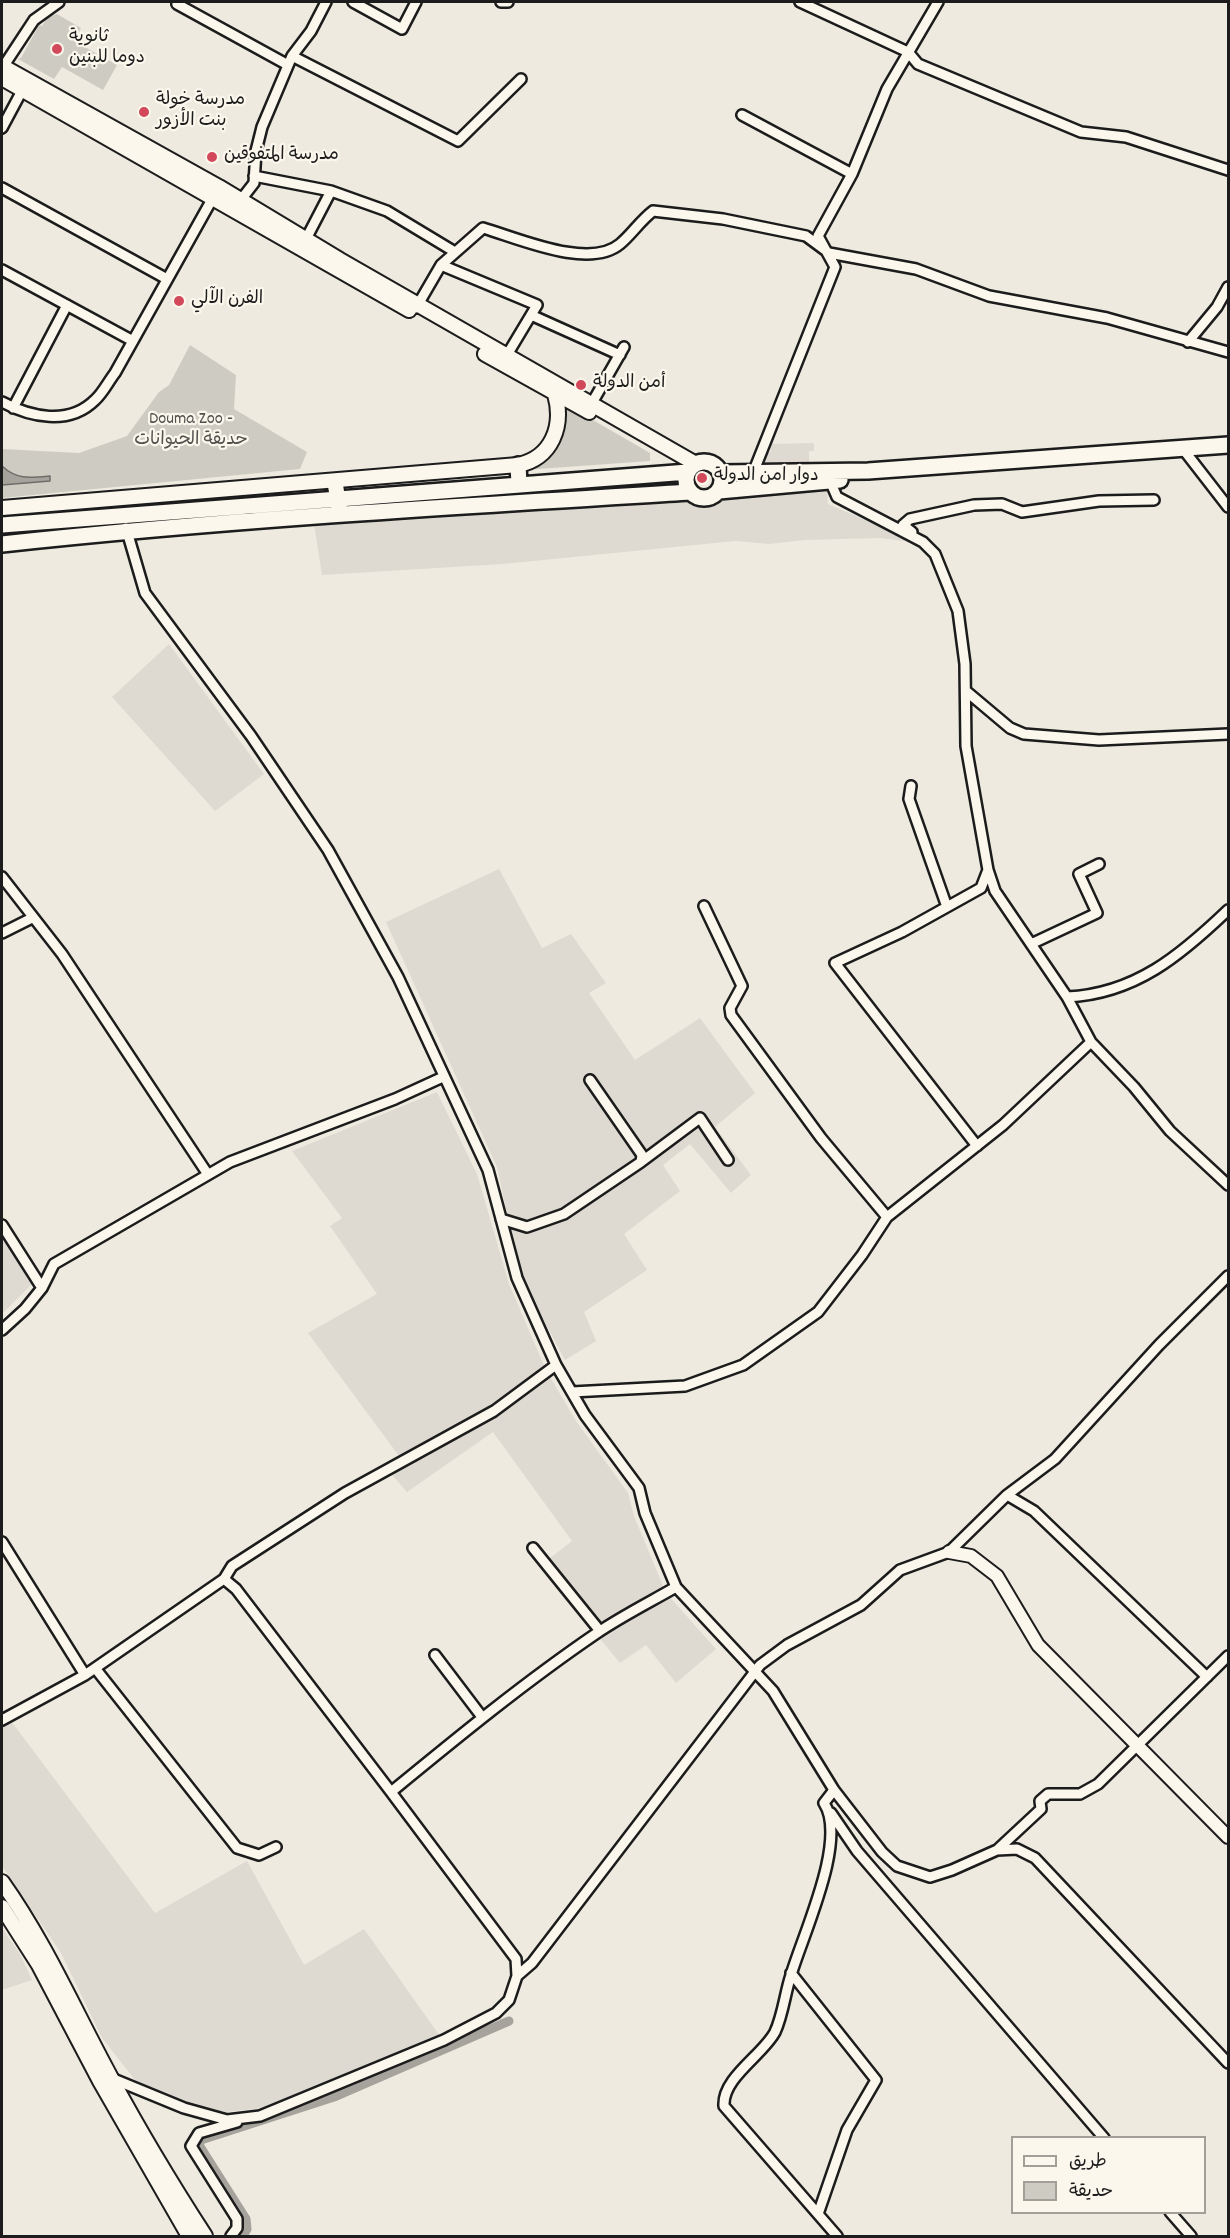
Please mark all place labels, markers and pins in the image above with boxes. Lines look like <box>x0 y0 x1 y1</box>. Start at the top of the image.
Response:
place label: ثانوية دوما للبنين <box>69 28 145 70</box>
marker: ثانوية دوما للبنين <box>50 42 64 56</box>
place label: مدرسة خولة بنت الأزور <box>156 91 245 134</box>
marker: مدرسة خولة بنت الأزور <box>137 105 151 119</box>
place label: مدرسة المتفوقين <box>224 146 339 168</box>
marker: مدرسة المتفوقين <box>205 150 219 164</box>
place label: الفرن الآلي <box>191 290 263 312</box>
marker: الفرن الآلي <box>172 294 186 308</box>
place label: أمن الدولة <box>593 374 665 396</box>
marker: أمن الدولة <box>574 378 588 392</box>
place label: دوار امن الدولة <box>714 467 819 489</box>
marker: دوار امن الدولة <box>695 471 709 485</box>

